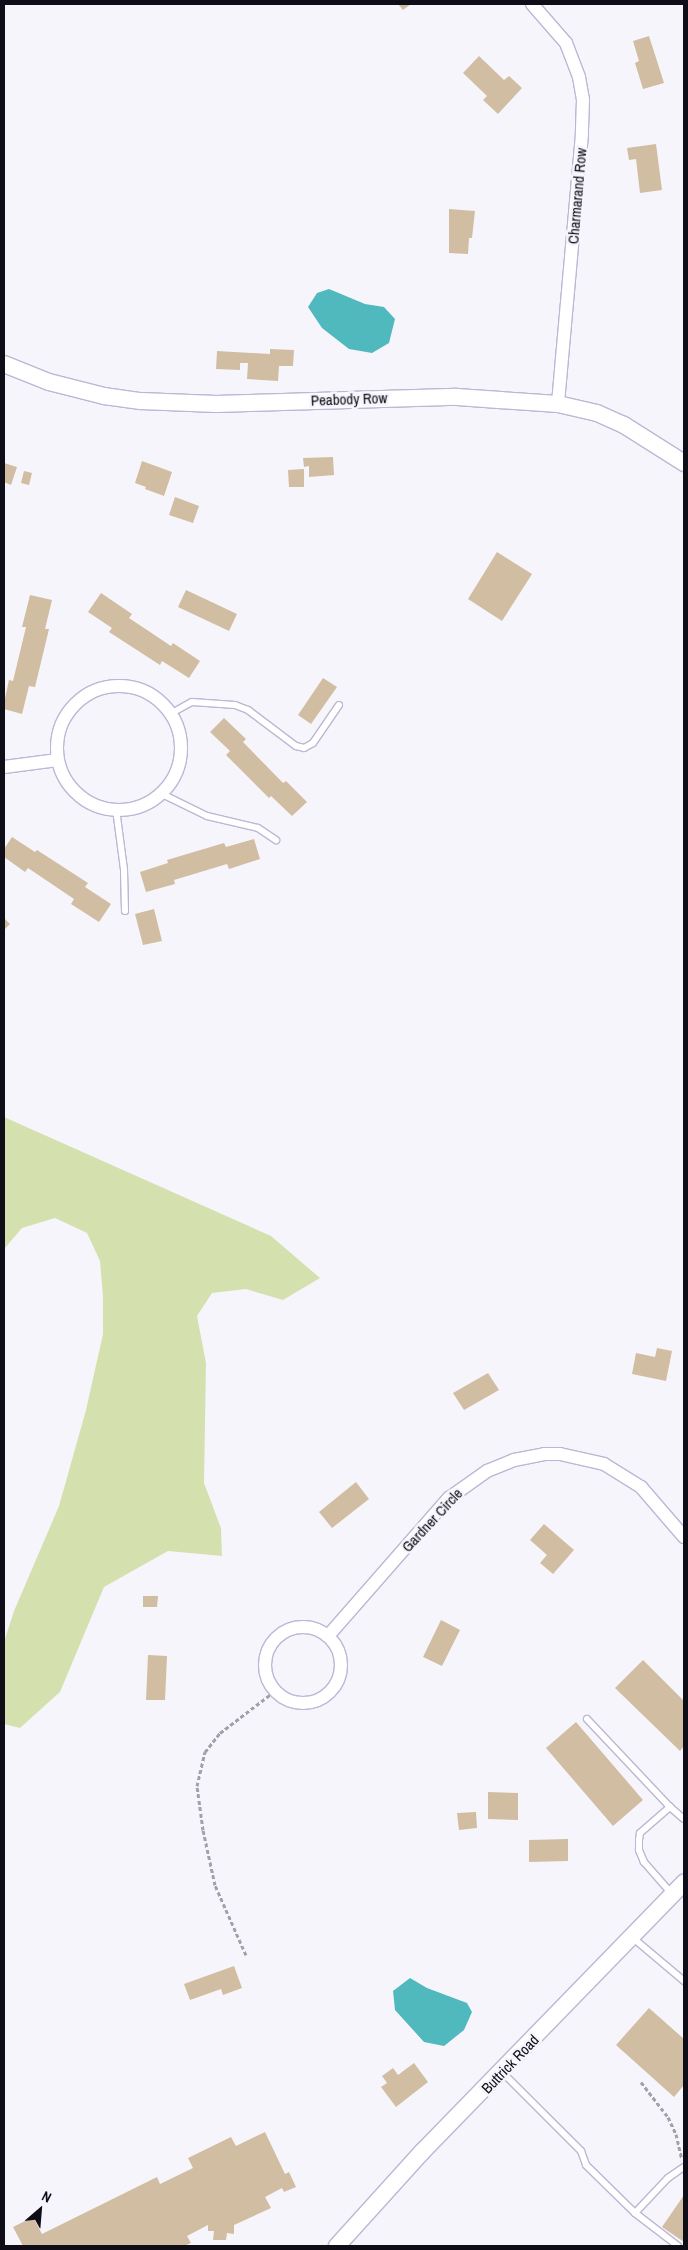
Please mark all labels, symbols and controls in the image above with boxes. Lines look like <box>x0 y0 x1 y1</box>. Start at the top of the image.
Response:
street label: Charmarand Row <box>564 147 590 245</box>
street label: Peabody Row <box>310 389 388 409</box>
street label: Gardner Circle <box>398 1484 466 1556</box>
street label: Buttrick Road <box>478 2031 542 2097</box>
north arrow <box>15 2185 65 2235</box>
text: N <box>39 2187 55 2207</box>

